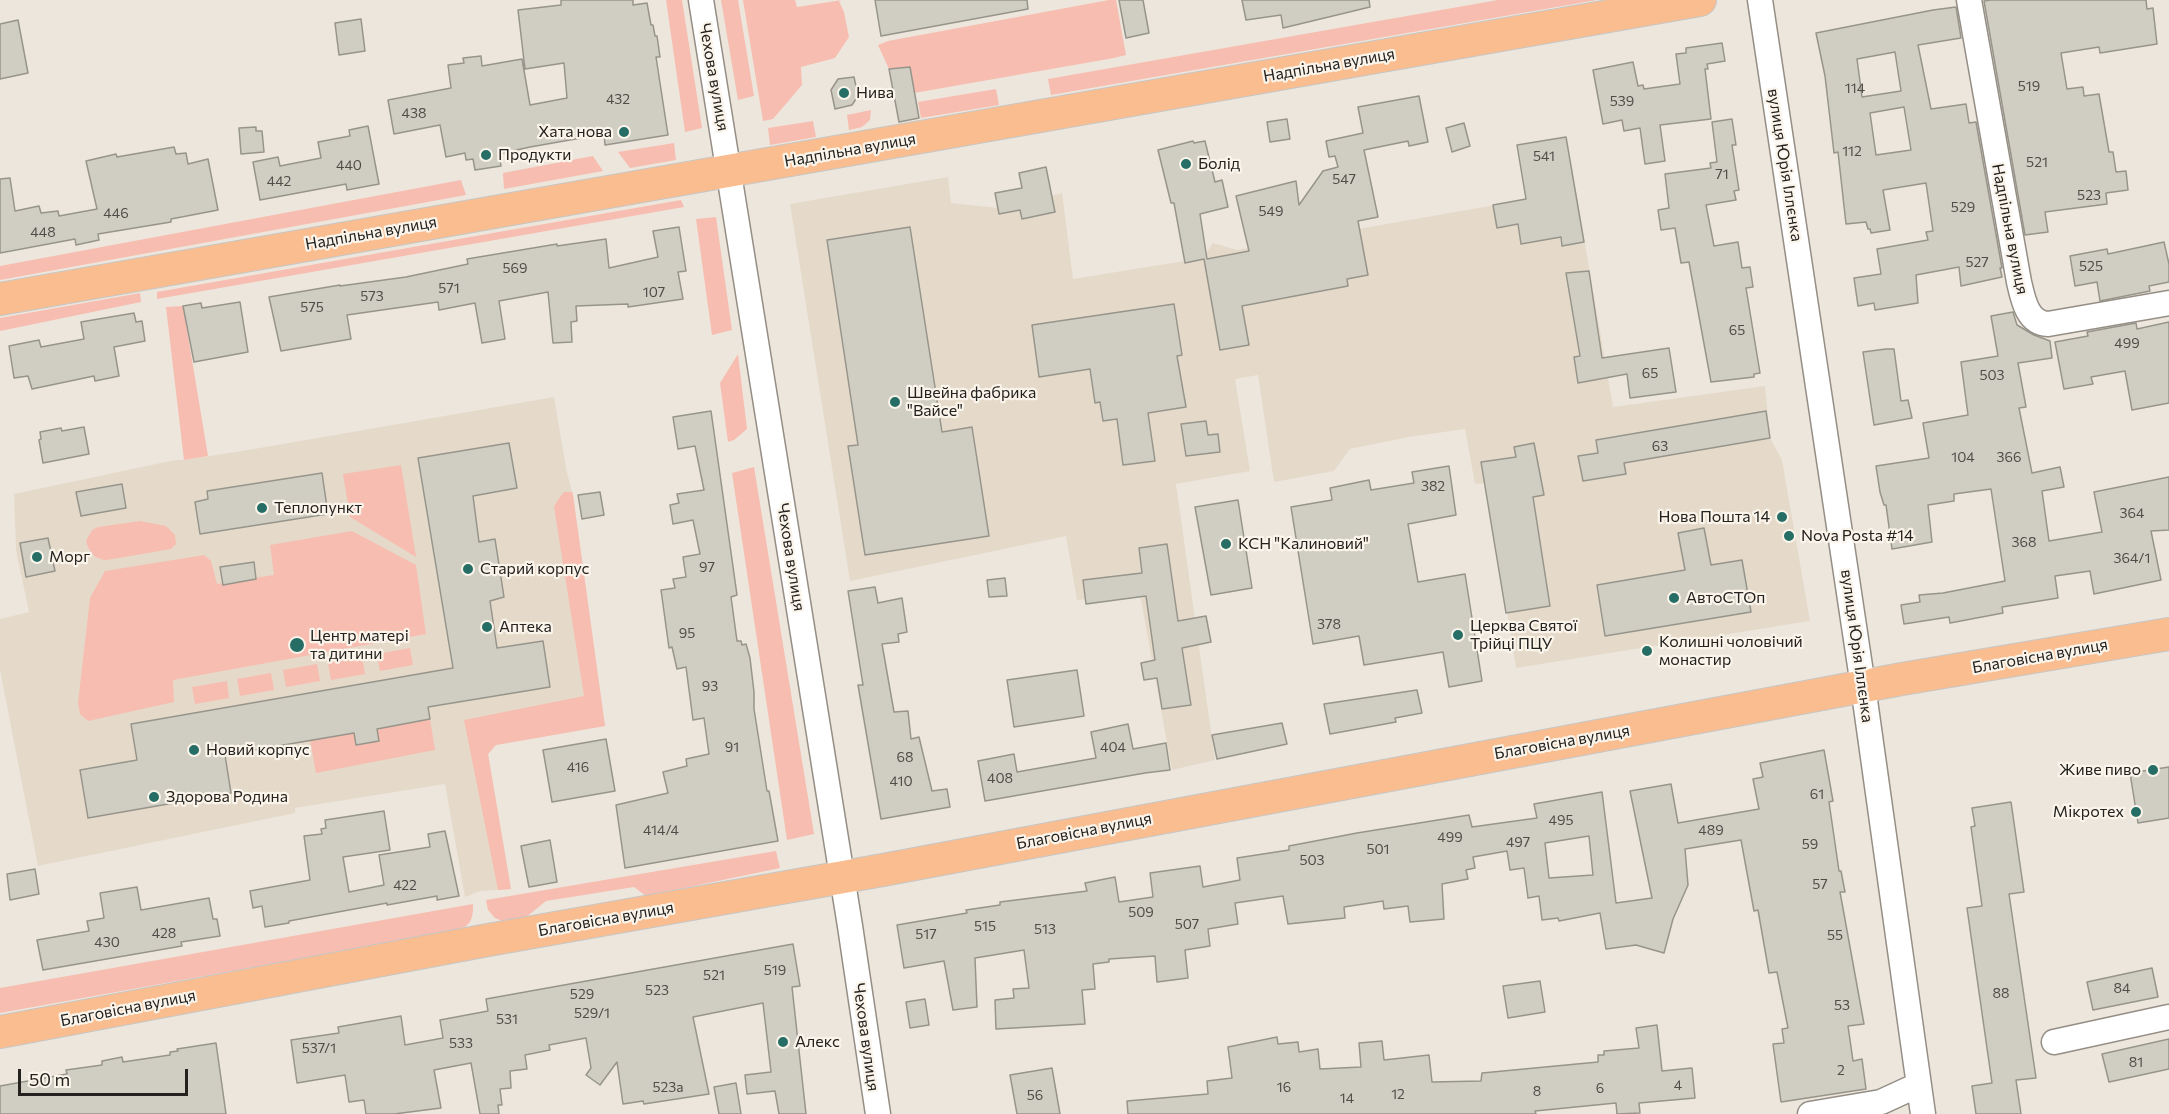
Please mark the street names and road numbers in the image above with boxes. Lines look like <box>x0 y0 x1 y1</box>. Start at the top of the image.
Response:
street label: Чехова вулиця <box>695 22 733 132</box>
street label: Надпільна вулиця <box>1262 44 1396 86</box>
street label: вулиця Юрія Іллєнка <box>1763 87 1807 243</box>
street label: Надпільна вулиця <box>783 129 917 171</box>
street label: Надпільна вулиця <box>1988 162 2032 296</box>
street label: Надпільна вулиця <box>304 212 438 254</box>
street label: Чехова вулиця <box>773 502 809 612</box>
street label: вулиця Юрія Іллєнка <box>1837 568 1877 724</box>
street label: Благовісна вулиця <box>1971 635 2109 677</box>
street label: Благовісна вулиця <box>1493 721 1631 763</box>
street label: Благовісна вулиця <box>1015 808 1153 854</box>
street label: Благовісна вулиця <box>537 898 675 940</box>
street label: Чехова вулиця <box>849 982 883 1092</box>
street label: Благовісна вулиця <box>59 985 197 1031</box>

